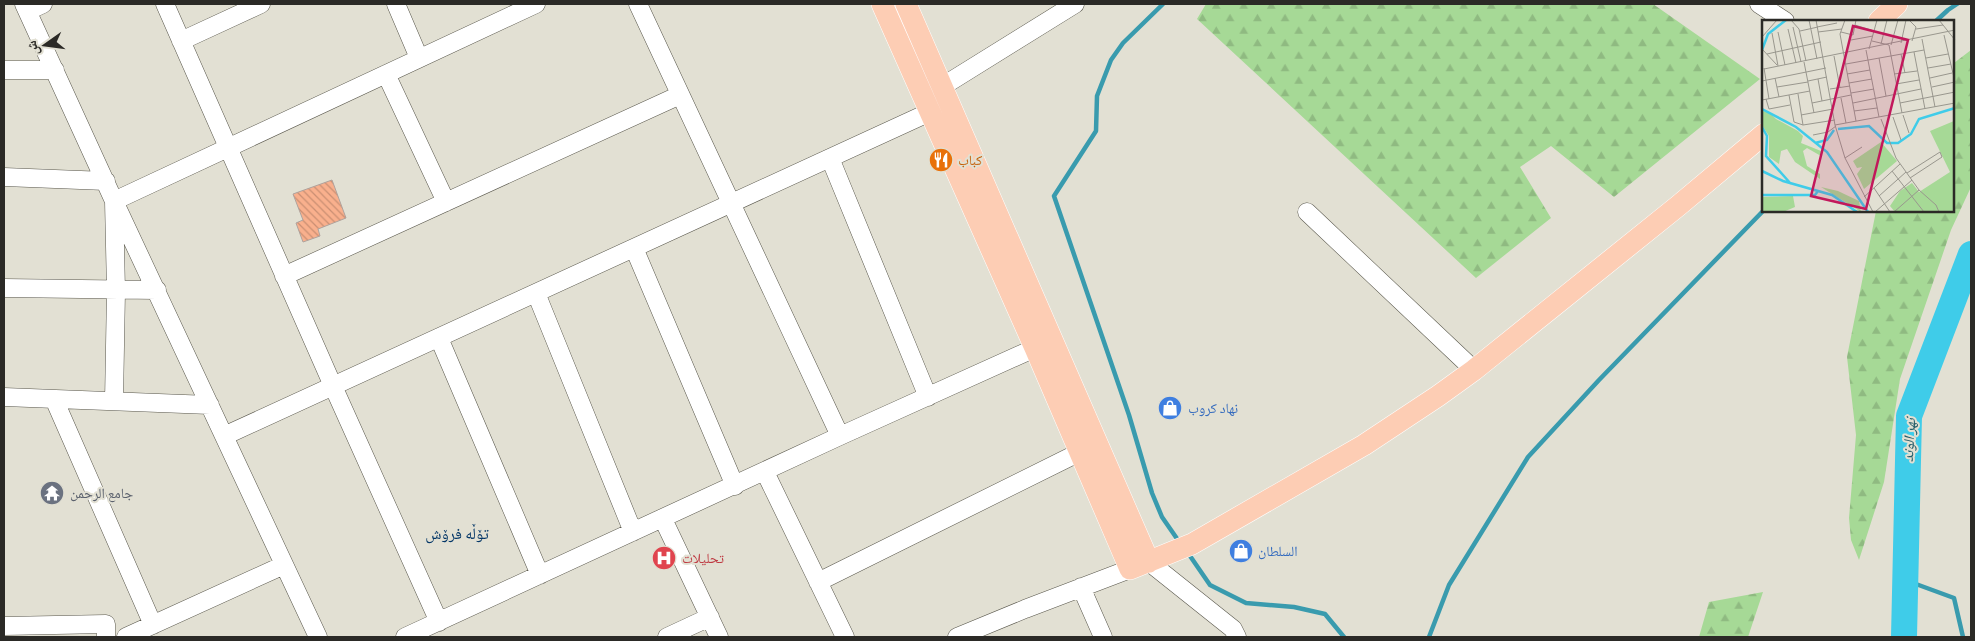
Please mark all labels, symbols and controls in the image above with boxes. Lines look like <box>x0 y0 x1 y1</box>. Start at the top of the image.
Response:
north arrow <box>20 20 70 70</box>
inset map <box>1762 20 1955 212</box>
text: ش <box>22 38 45 58</box>
restaurant icon: كباب <box>928 147 954 173</box>
place label: كباب <box>958 151 982 171</box>
shop icon: نهاد كروب <box>1157 395 1183 421</box>
place label: نهاد كروب <box>1188 399 1238 419</box>
water label: نهر الوند <box>1898 415 1921 462</box>
temple icon: جامع الرحمن <box>39 480 65 506</box>
place label: جامع الرحمن <box>70 484 133 504</box>
district label: تۆڵە فرۆش <box>425 523 489 545</box>
shop icon: السلطان <box>1228 538 1254 564</box>
place label: السلطان <box>1258 542 1298 562</box>
hospital icon: تحلیلات <box>651 545 677 571</box>
place label: تحلیلات <box>682 549 724 569</box>

